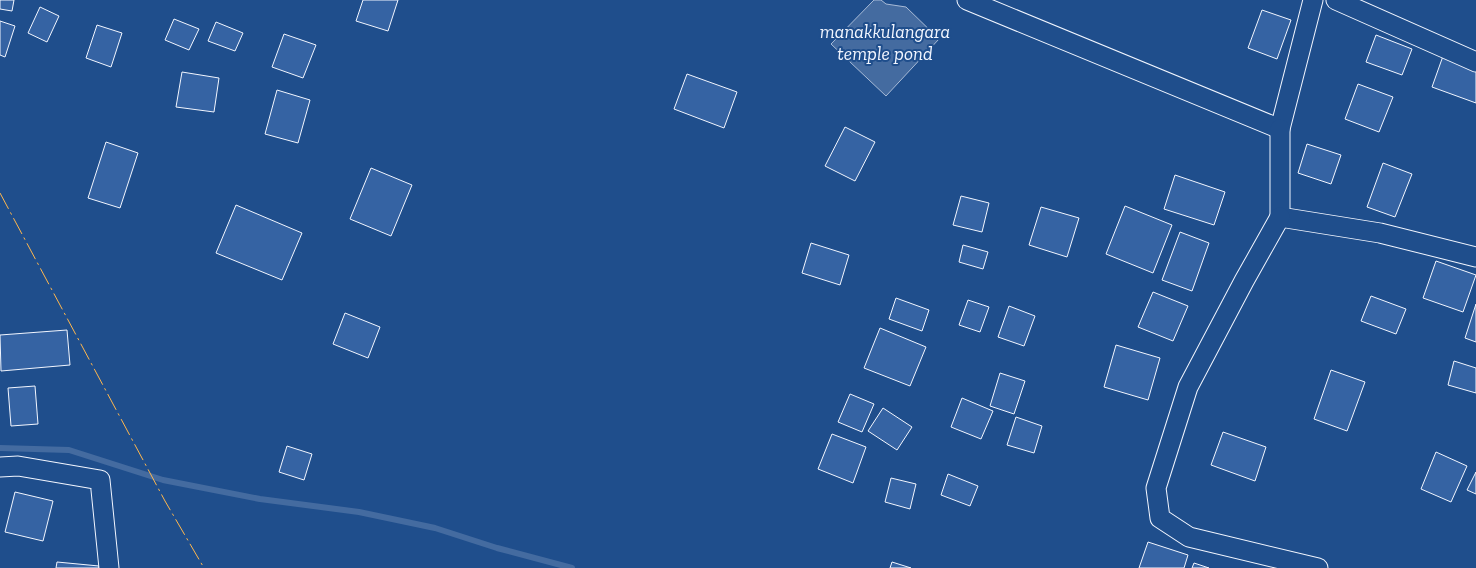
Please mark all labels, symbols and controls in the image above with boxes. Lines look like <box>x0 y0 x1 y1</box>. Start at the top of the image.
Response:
water label: manakkulangara temple pond <box>820 20 950 65</box>

